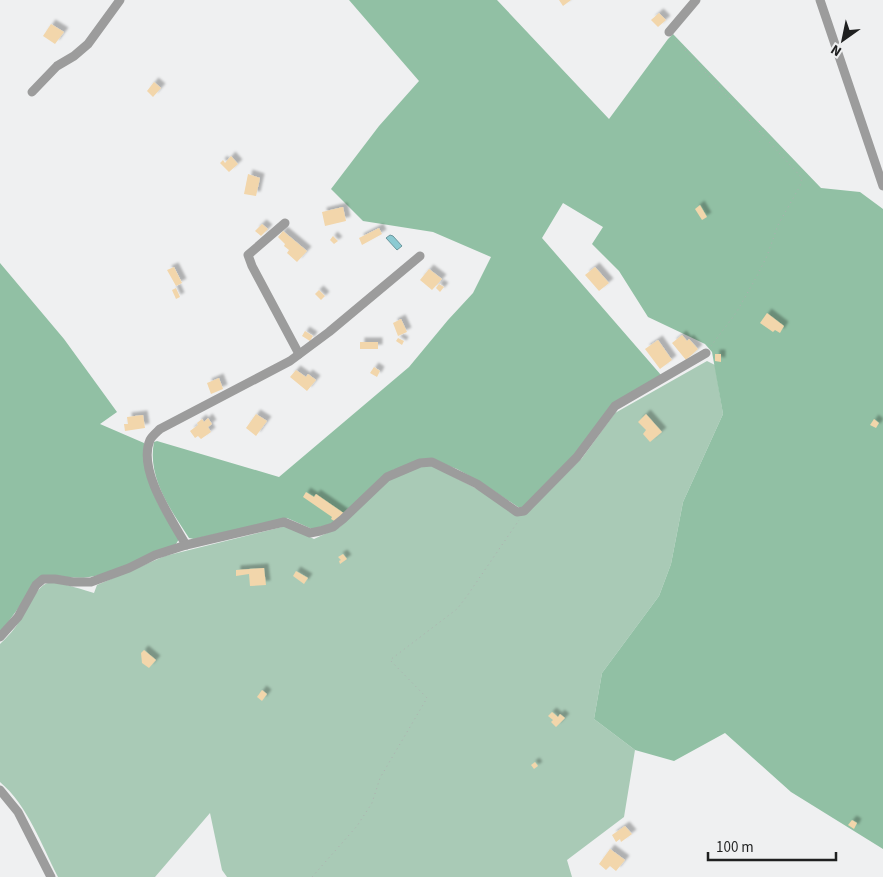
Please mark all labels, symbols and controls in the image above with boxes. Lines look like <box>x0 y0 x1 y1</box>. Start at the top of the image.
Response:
north arrow <box>818 15 868 65</box>
text: N <box>827 39 846 61</box>
scale bar <box>708 830 836 862</box>
text: 100 m <box>716 837 754 858</box>

